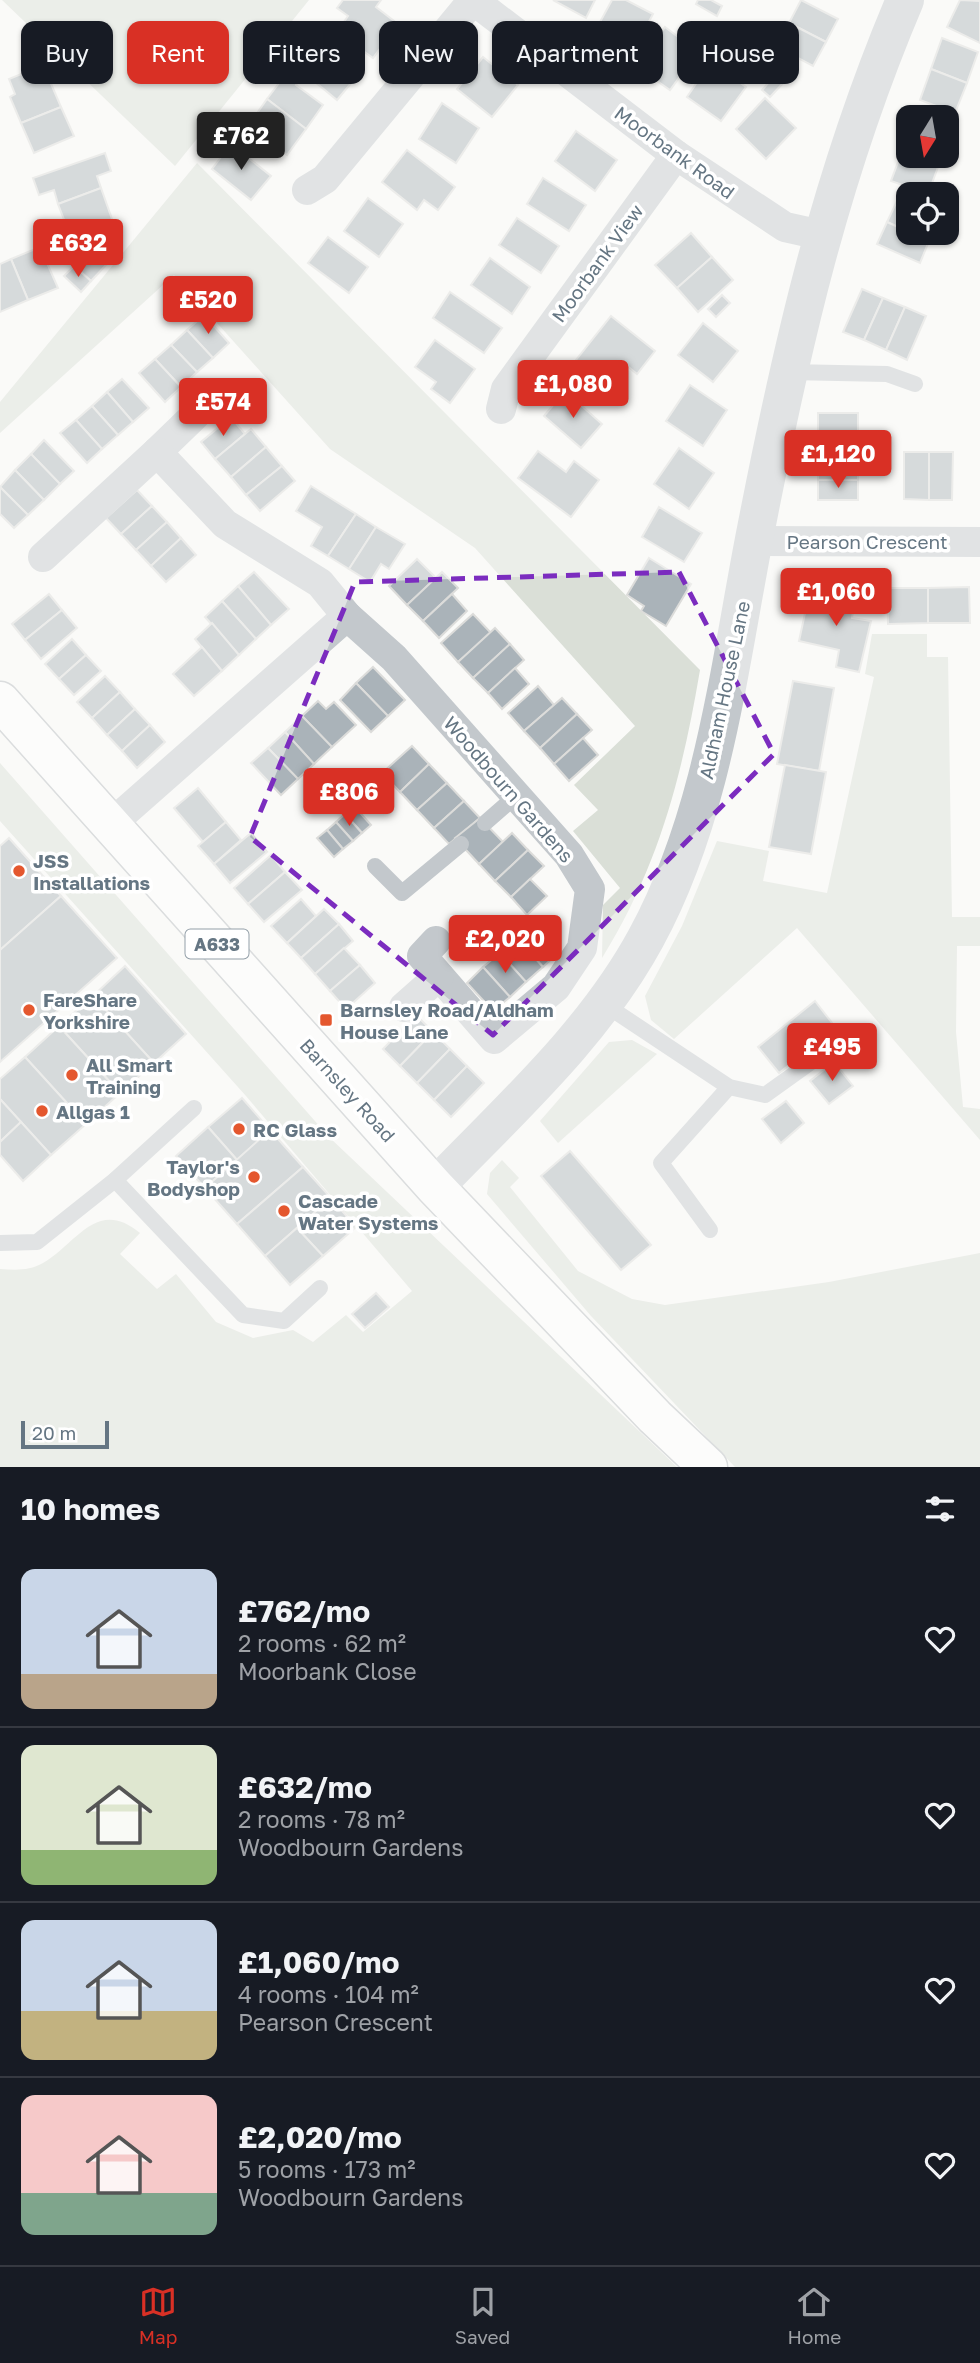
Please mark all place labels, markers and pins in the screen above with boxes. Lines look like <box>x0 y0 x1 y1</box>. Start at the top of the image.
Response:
pin: £762 <box>200 113 282 172</box>
pin: £632 <box>37 219 119 279</box>
pin: £520 <box>167 276 249 336</box>
pin: £1,080 <box>516 360 630 420</box>
pin: £574 <box>182 378 264 438</box>
pin: £1,120 <box>781 430 895 490</box>
pin: £1,060 <box>779 568 893 628</box>
pin: £806 <box>308 768 390 828</box>
place label: JSS Installations <box>33 849 151 894</box>
marker: JSS Installations <box>11 863 27 879</box>
pin: £2,020 <box>448 916 562 975</box>
place label: FareShare Yorkshire <box>43 988 137 1033</box>
place label: Barnsley Road/Aldham House Lane <box>340 998 554 1043</box>
marker: FareShare Yorkshire <box>21 1002 37 1018</box>
marker: Barnsley Road/Aldham House Lane <box>318 1012 334 1028</box>
pin: £495 <box>791 1024 873 1083</box>
place label: All Smart Training <box>86 1053 173 1098</box>
marker: All Smart Training <box>64 1067 80 1083</box>
place label: Allgas 1 <box>56 1100 130 1123</box>
marker: Allgas 1 <box>34 1103 50 1119</box>
place label: RC Glass <box>253 1118 337 1141</box>
marker: RC Glass <box>231 1121 247 1137</box>
place label: Taylor's Bodyshop <box>147 1155 240 1200</box>
marker: Taylor's Bodyshop <box>246 1169 262 1185</box>
place label: Cascade Water Systems <box>298 1189 439 1234</box>
marker: Cascade Water Systems <box>276 1203 292 1219</box>

